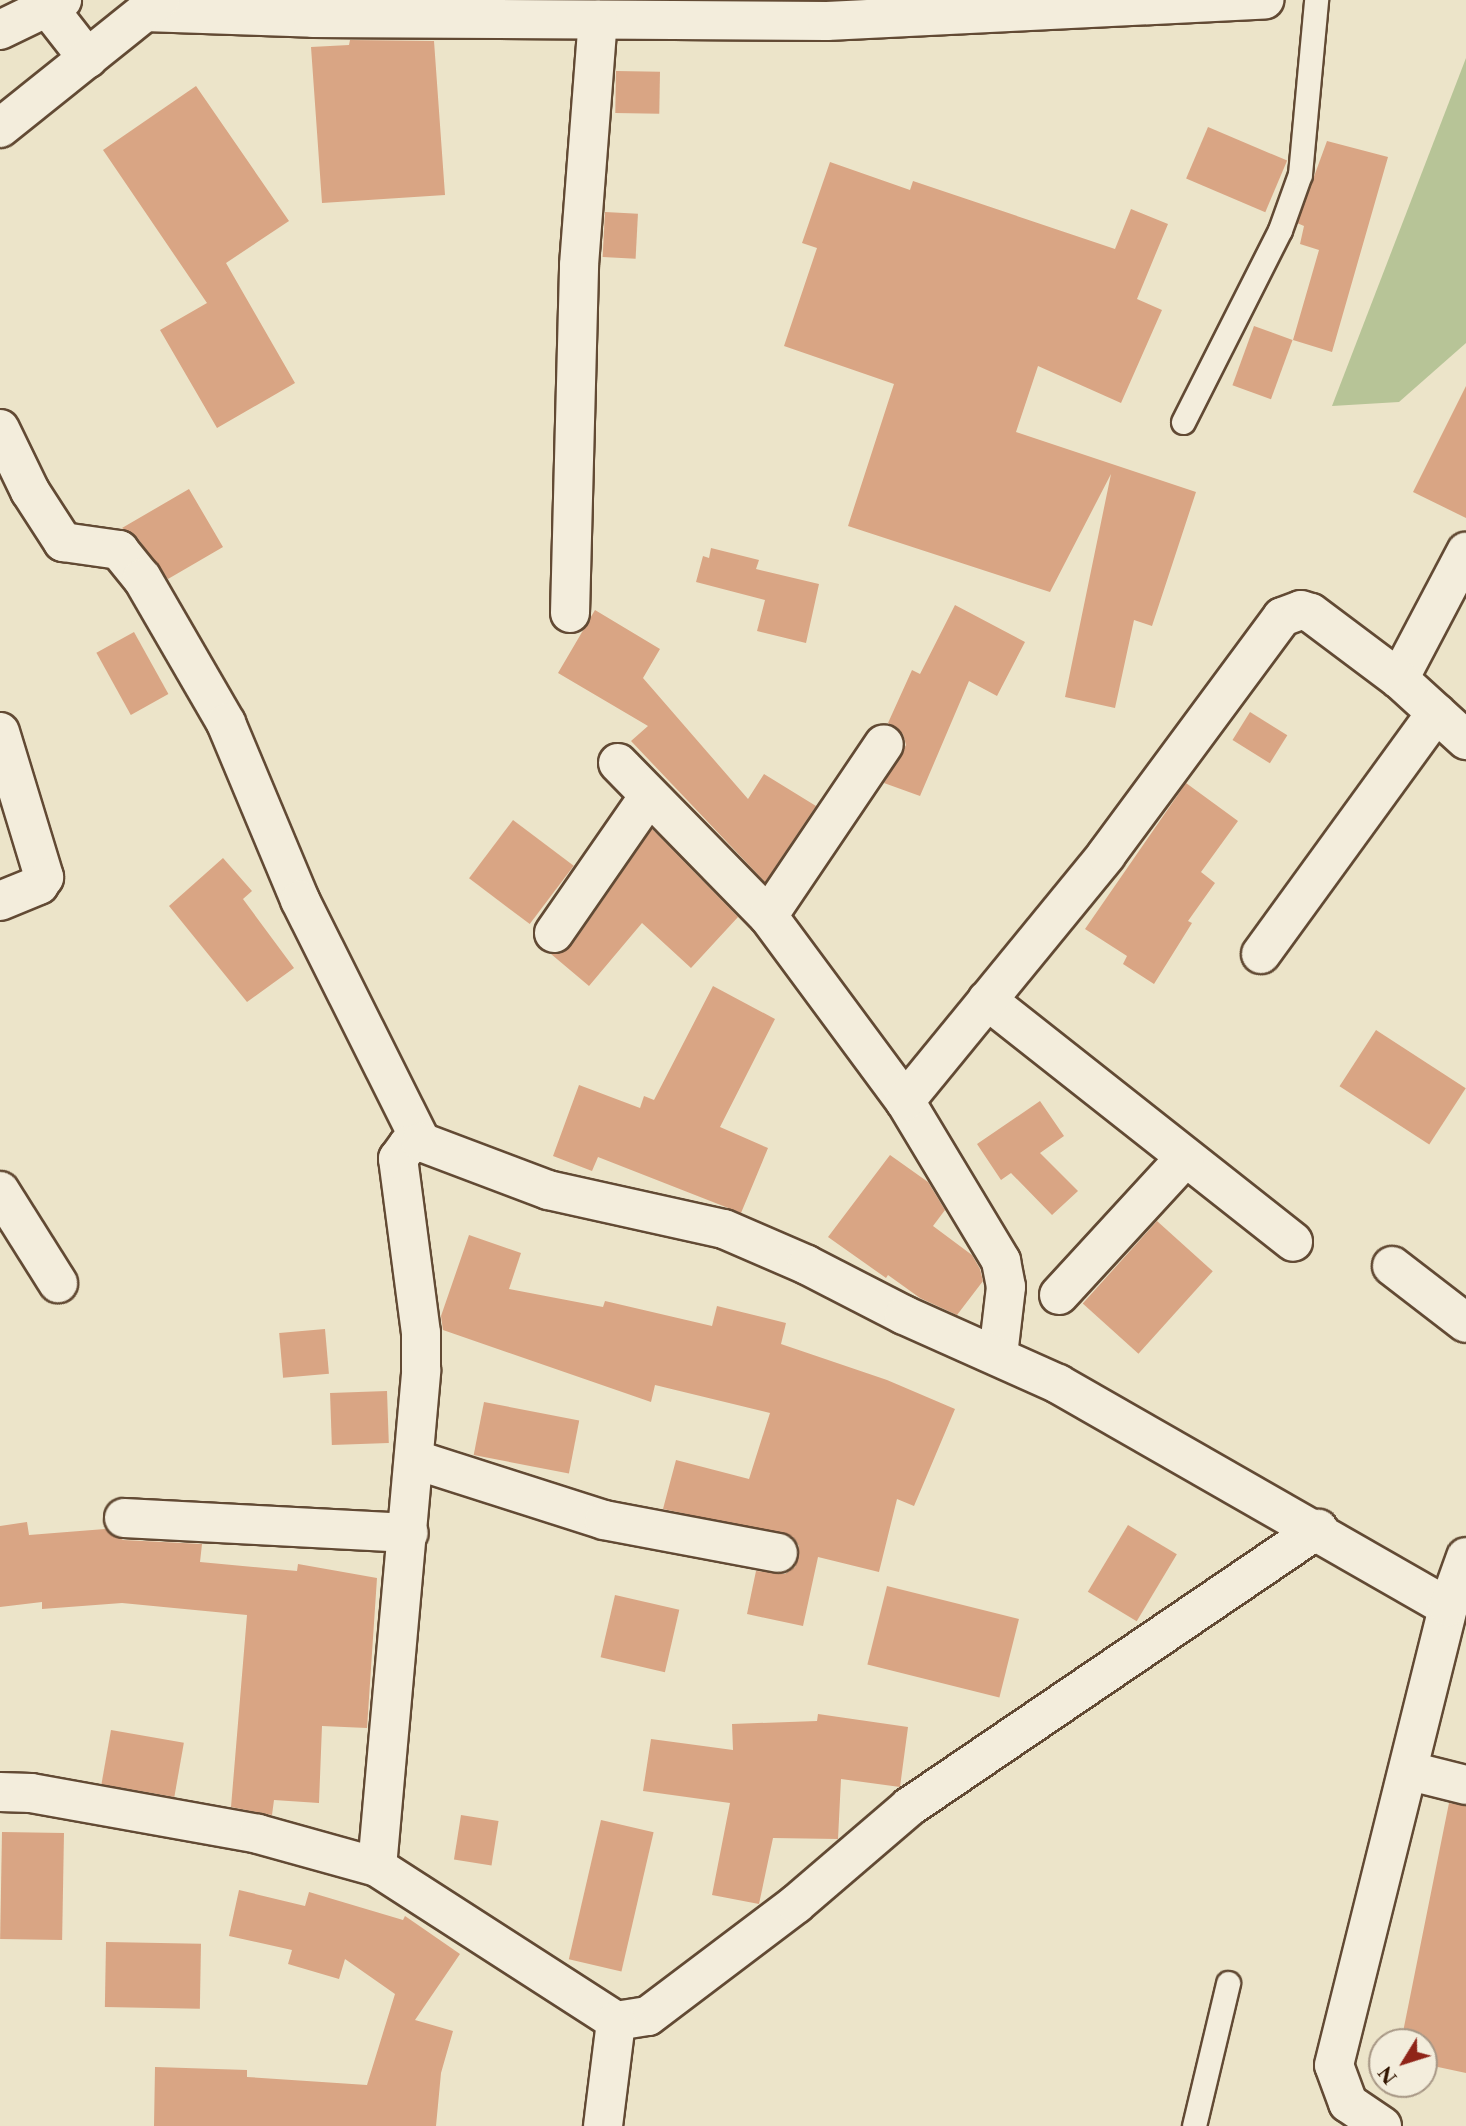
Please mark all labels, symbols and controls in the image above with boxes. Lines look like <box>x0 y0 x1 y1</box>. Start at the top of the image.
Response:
north arrow <box>1368 2028 1438 2098</box>
text: N <box>1373 2061 1402 2089</box>

